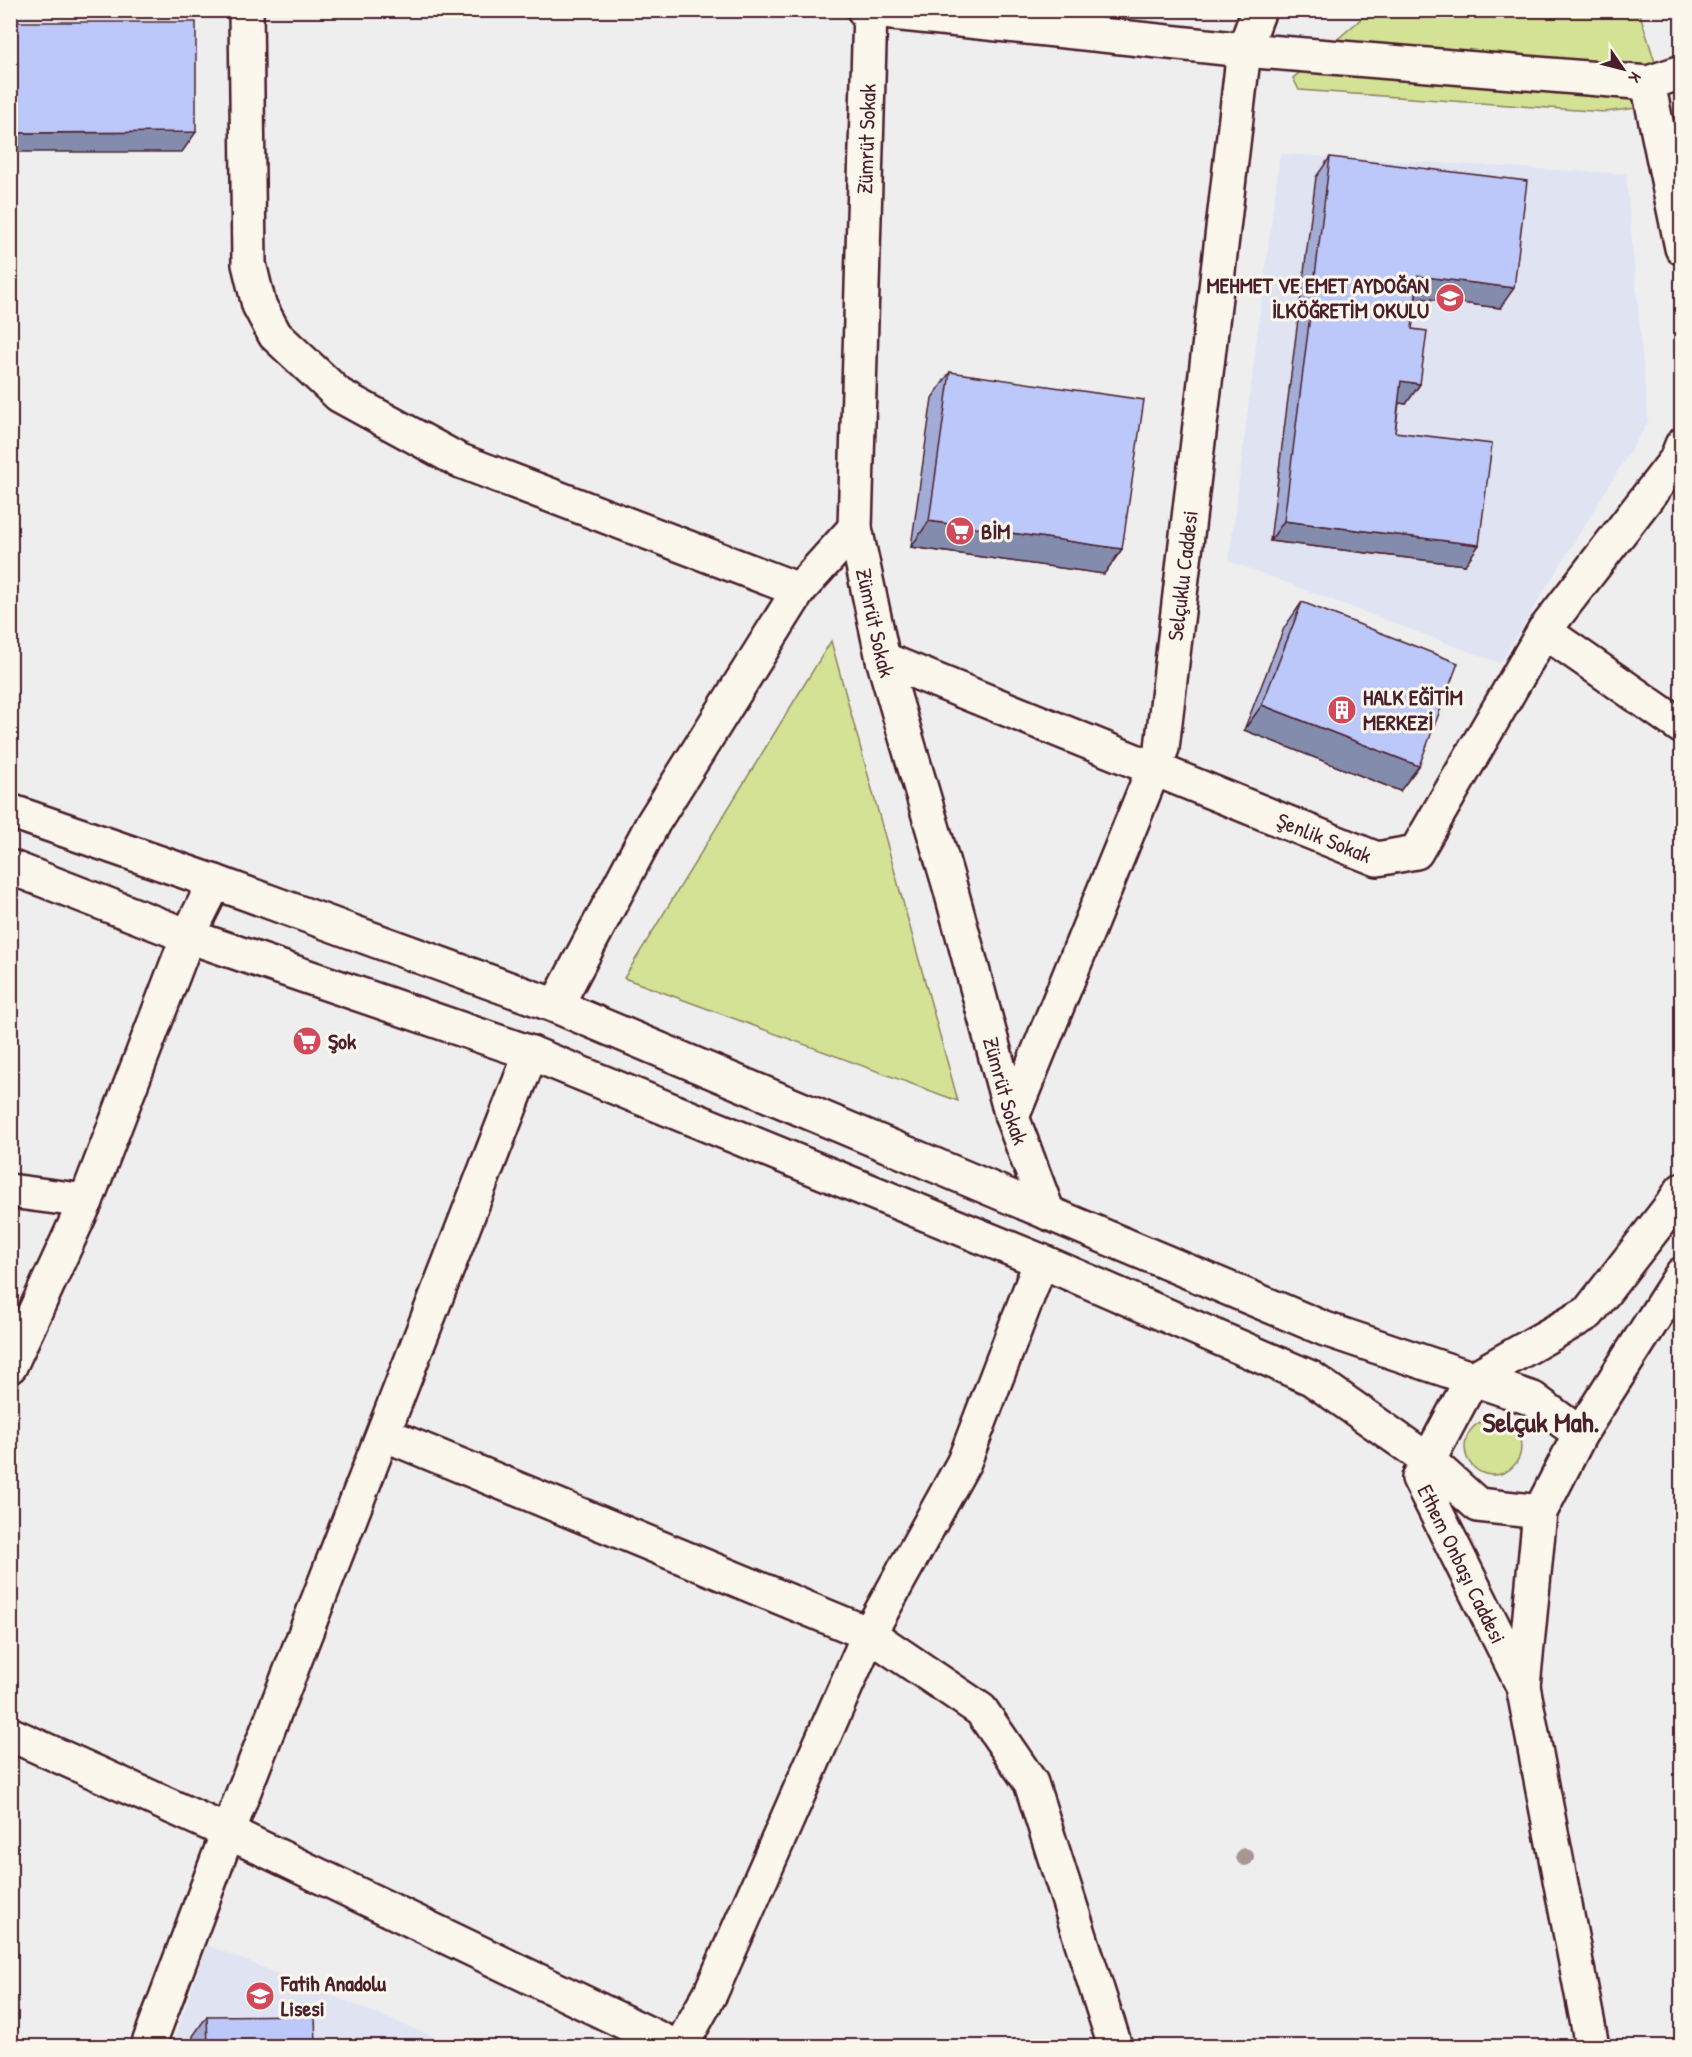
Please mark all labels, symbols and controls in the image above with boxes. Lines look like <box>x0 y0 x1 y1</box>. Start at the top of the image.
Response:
north arrow <box>1593 39 1653 99</box>
text: K <box>1624 68 1647 88</box>
street label: Zümrüt Sokak <box>849 83 883 195</box>
place label: MEHMET VE EMET AYDOĞAN İLKÖĞRETİM OKULU <box>1207 270 1429 325</box>
school or university icon: MEHMET VE EMET AYDOĞAN İLKÖĞRETİM OKULU <box>1434 282 1466 314</box>
street label: Selçuklu Caddesi <box>1160 509 1205 642</box>
supermarket icon: BİM <box>944 515 976 547</box>
place label: BİM <box>981 516 1010 546</box>
street label: Zümrüt Sokak <box>849 565 903 681</box>
place label: HALK EĞİTİM MERKEZİ <box>1363 682 1463 737</box>
building icon: HALK EĞİTİM MERKEZİ <box>1326 694 1358 726</box>
street label: Şenlik Sokak <box>1272 805 1376 870</box>
supermarket icon: Şok <box>291 1025 323 1057</box>
place label: Şok <box>328 1026 357 1056</box>
street label: Zümrüt Sokak <box>976 1034 1036 1149</box>
district label: Selçuk Mah. <box>1483 1403 1599 1441</box>
street label: Ethem Onbaşı Caddesi <box>1410 1479 1514 1649</box>
place label: Fatih Anadolu Lisesi <box>280 1968 386 2023</box>
school or university icon: Fatih Anadolu Lisesi <box>244 1980 276 2012</box>

